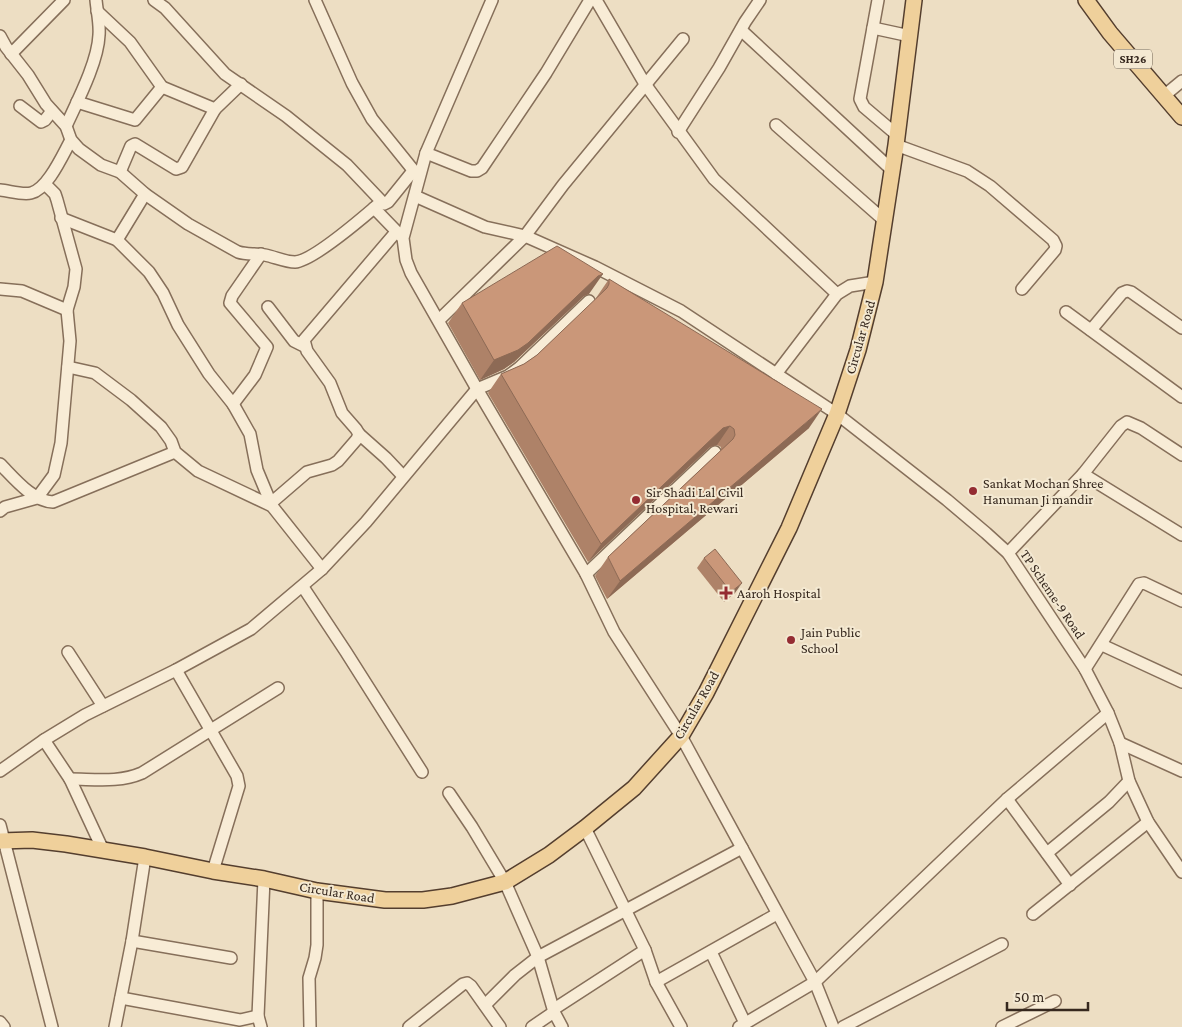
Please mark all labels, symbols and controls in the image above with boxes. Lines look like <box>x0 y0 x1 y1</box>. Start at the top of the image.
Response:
road number: SH26 <box>1114 50 1152 68</box>
street label: Circular Road <box>842 298 878 376</box>
place label: Sankat Mochan Shree Hanuman Ji mandir <box>983 475 1103 507</box>
place label: Sir Shadi Lal Civil Hospital, Rewari <box>646 484 744 516</box>
marker: Sankat Mochan Shree Hanuman Ji mandir <box>967 485 979 497</box>
marker: Sir Shadi Lal Civil Hospital, Rewari <box>630 494 642 506</box>
street label: TP Scheme-9 Road <box>1017 546 1089 642</box>
place label: Aaroh Hospital <box>737 585 821 601</box>
marker: Aaroh Hospital <box>719 586 733 600</box>
place label: Jain Public School <box>799 624 860 656</box>
marker: Jain Public School <box>785 634 797 646</box>
street label: Circular Road <box>670 668 722 742</box>
street label: Circular Road <box>298 878 376 906</box>
scale bar <box>1007 980 1088 1012</box>
text: 50 m <box>1014 989 1044 1005</box>

